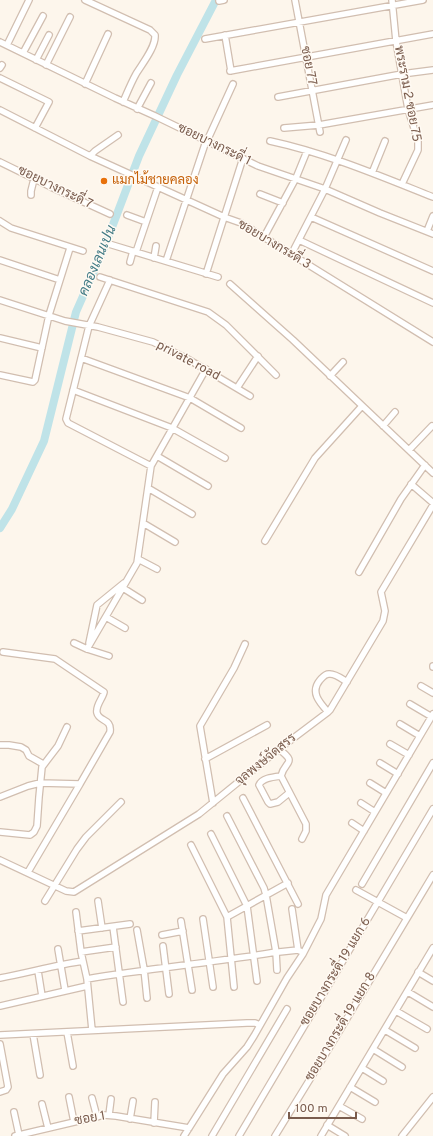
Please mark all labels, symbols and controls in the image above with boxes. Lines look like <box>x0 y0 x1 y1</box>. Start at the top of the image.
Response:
street label: ซอย 77 <box>296 45 320 87</box>
street label: พระราม 2 ซอย 75 <box>390 45 424 143</box>
street label: ซอยบางกระดี่ 1 <box>175 115 256 170</box>
street label: ซอยบางกระดี่ 7 <box>15 158 98 213</box>
place label: แมกไม้ชายคลอง <box>112 170 199 189</box>
marker: แมกไม้ชายคลอง <box>99 176 109 186</box>
street label: ซอยบางกระดี่ 3 <box>234 212 317 273</box>
water label: คลองเลนเปน <box>76 223 120 299</box>
street label: private road <box>153 338 223 384</box>
street label: จุลพงษ์จัดสรร <box>230 728 300 789</box>
street label: ซอยบางกระดี่ 19 แยก 6 <box>292 912 375 1029</box>
street label: ซอยบางกระดี่ 19 แยก 8 <box>297 966 380 1084</box>
scale bar <box>289 1094 356 1120</box>
text: 100 m <box>295 1101 328 1117</box>
street label: ซอย 1 <box>73 1108 107 1130</box>

